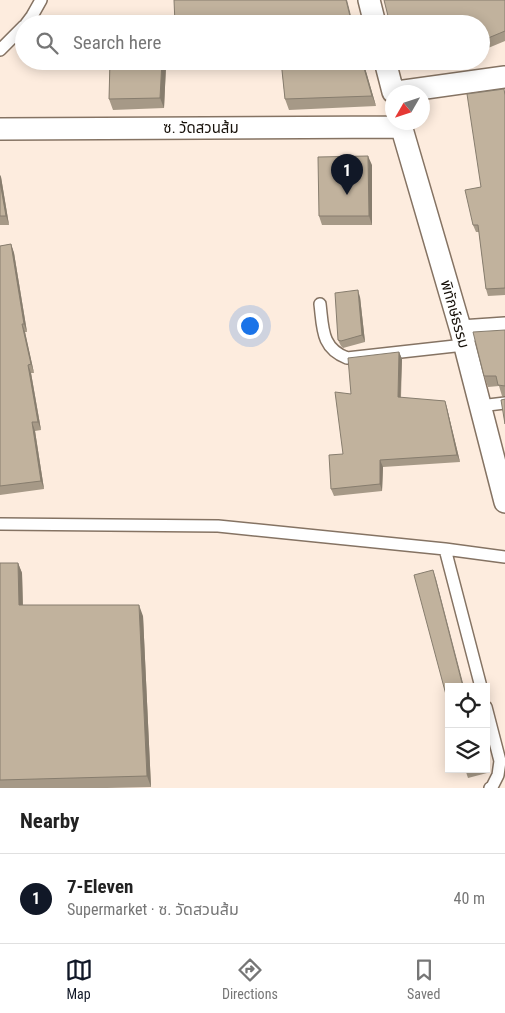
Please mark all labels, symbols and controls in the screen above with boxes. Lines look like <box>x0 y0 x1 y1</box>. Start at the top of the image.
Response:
search box <box>15 15 490 70</box>
icon: search <box>33 29 61 57</box>
text: Search here <box>73 31 161 54</box>
north arrow <box>385 85 430 130</box>
street label: ซ. วัดสวนส้ม <box>163 119 239 137</box>
pin: 1 <box>331 154 363 195</box>
street label: พิทักษ์ธรรม <box>437 278 473 350</box>
your location <box>237 313 263 339</box>
map controls <box>445 683 490 773</box>
button: locate <box>445 683 490 728</box>
button: layers <box>445 728 490 773</box>
text: Nearby <box>20 809 79 833</box>
text: 7-Eleven <box>67 875 133 898</box>
text: 1 <box>32 889 40 908</box>
text: 40 m <box>453 889 485 908</box>
text: Supermarket · ซ. วัดสวนส้ม <box>67 900 239 919</box>
tab: Map <box>65 956 93 1002</box>
tab: Directions <box>222 956 278 1002</box>
tab: Saved <box>407 956 440 1002</box>

